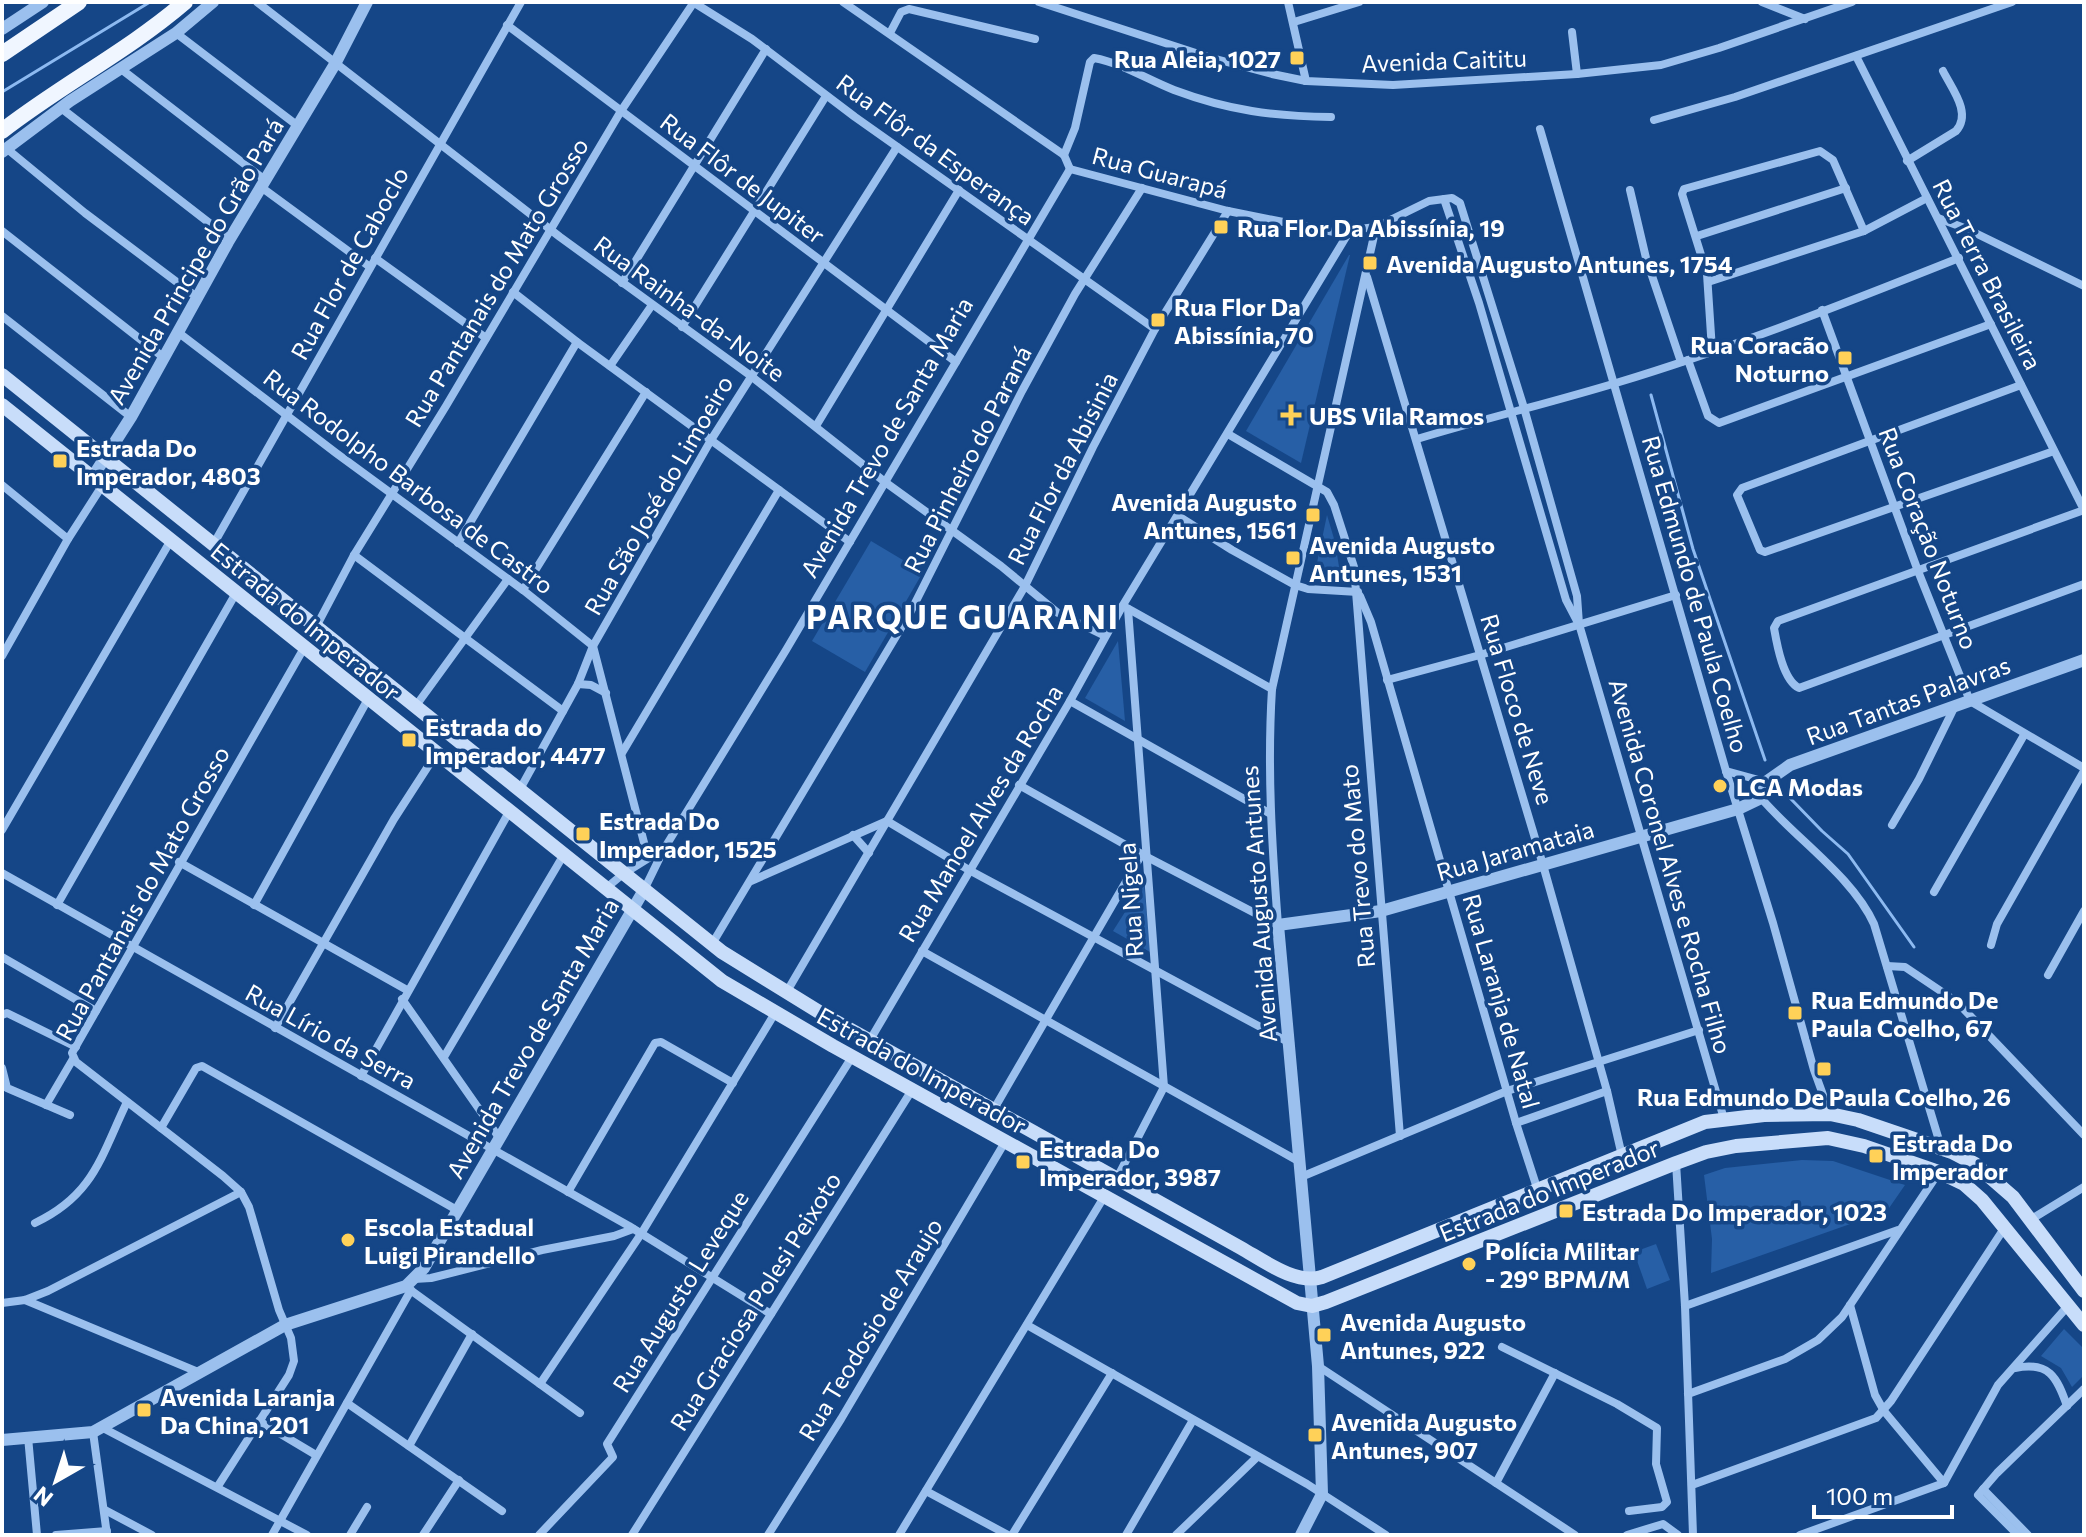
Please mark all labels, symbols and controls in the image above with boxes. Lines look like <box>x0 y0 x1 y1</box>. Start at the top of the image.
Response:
street label: Avenida Caititu <box>1361 43 1527 77</box>
place label: Rua Aleia, 1027 <box>1114 44 1281 73</box>
marker: Rua Aleia, 1027 <box>1288 49 1306 67</box>
street label: Rua Flôr da Esperança <box>831 67 1041 231</box>
street label: Rua Flôr de Jupiter <box>655 107 831 250</box>
street label: Avenida Principe do Grão Pará <box>101 113 289 409</box>
street label: Rua Pantanais do Mato Grosso <box>398 132 594 432</box>
street label: Rua Guarapá <box>1089 140 1231 204</box>
street label: Rua Flor de Caboclo <box>284 162 414 364</box>
street label: Rua Terra Brasileira <box>1927 174 2049 374</box>
place label: Rua Flor Da Abissínia, 19 <box>1237 213 1505 242</box>
marker: Rua Flor Da Abissínia, 19 <box>1212 218 1230 236</box>
street label: Rua Rainha-da-Noite <box>589 229 791 387</box>
place label: Avenida Augusto Antunes, 1754 <box>1386 249 1733 278</box>
marker: Avenida Augusto Antunes, 1754 <box>1361 254 1379 272</box>
street label: Avenida Trevo de Santa Maria <box>794 292 978 582</box>
place label: Rua Flor Da Abissínia, 70 <box>1174 292 1314 349</box>
marker: Rua Flor Da Abissínia, 70 <box>1149 311 1167 329</box>
place label: Rua Coracão Noturno <box>1690 330 1829 387</box>
street label: Rua Pinheiro do Paraná <box>897 341 1037 577</box>
marker: Rua Coracão Noturno <box>1836 349 1854 367</box>
street label: Rua Rodolpho Barbosa de Castro <box>258 362 560 600</box>
street label: Rua Flor da Abisinia <box>1001 367 1123 569</box>
street label: Rua São José do Limoeiro <box>578 370 738 620</box>
place label: UBS Vila Ramos <box>1309 401 1484 430</box>
marker: UBS Vila Ramos <box>1280 404 1302 426</box>
street label: Rua Coração Noturno <box>1873 423 1985 653</box>
street label: Rua Edmundo de Paula Coelho <box>1637 432 1755 756</box>
place label: Estrada Do Imperador, 4803 <box>76 433 261 490</box>
marker: Estrada Do Imperador, 4803 <box>51 452 69 470</box>
place label: Avenida Augusto Antunes, 1561 <box>1111 487 1297 544</box>
marker: Avenida Augusto Antunes, 1561 <box>1304 506 1322 524</box>
place label: Avenida Augusto Antunes, 1531 <box>1309 530 1495 587</box>
street label: Estrada do Imperador <box>206 536 407 706</box>
marker: Avenida Augusto Antunes, 1531 <box>1284 549 1302 567</box>
district label: PARQUE GUARANI <box>806 596 1120 636</box>
street label: Rua Floco de Neve <box>1475 610 1561 808</box>
street label: Rua Tantas Palavras <box>1802 650 2014 750</box>
street label: Avenida Coronel Alves e Rocha Filho <box>1603 675 1739 1057</box>
street label: Rua Manoel Alves da Rocha <box>892 679 1068 947</box>
place label: Estrada do Imperador, 4477 <box>425 712 606 769</box>
marker: Estrada do Imperador, 4477 <box>400 731 418 749</box>
street label: Rua Pantanais do Mato Grosso <box>49 741 235 1045</box>
street label: Rua Trevo do Mato <box>1334 763 1380 969</box>
street label: Avenida Augusto Antunes <box>1234 765 1282 1043</box>
place label: LCA Modas <box>1736 772 1863 801</box>
marker: LCA Modas <box>1711 777 1729 795</box>
place label: Estrada Do Imperador, 1525 <box>599 806 777 863</box>
street label: Rua Jaramataia <box>1433 814 1597 886</box>
marker: Estrada Do Imperador, 1525 <box>574 825 592 843</box>
street label: Rua Nigela <box>1112 842 1148 958</box>
street label: Rua Laranja de Natal <box>1457 890 1547 1112</box>
street label: Avenida Trevo de Santa Maria <box>440 893 624 1183</box>
street label: Rua Lírio da Serra <box>241 977 421 1095</box>
place label: Rua Edmundo De Paula Coelho, 67 <box>1811 985 1998 1042</box>
street label: Estrada do Imperador <box>812 1000 1032 1140</box>
marker: Rua Edmundo De Paula Coelho, 67 <box>1786 1004 1804 1022</box>
marker: Rua Edmundo De Paula Coelho, 26 <box>1815 1060 1833 1078</box>
place label: Rua Edmundo De Paula Coelho, 26 <box>1637 1082 2011 1111</box>
place label: Estrada Do Imperador <box>1892 1128 2013 1185</box>
street label: Estrada do Imperador <box>1435 1132 1664 1247</box>
place label: Estrada Do Imperador, 3987 <box>1039 1134 1221 1191</box>
marker: Estrada Do Imperador <box>1867 1147 1885 1165</box>
marker: Estrada Do Imperador, 3987 <box>1014 1153 1032 1171</box>
street label: Rua Graciosa Polesi Peixoto <box>663 1166 847 1436</box>
street label: Rua Augusto Leveque <box>606 1185 754 1397</box>
place label: Estrada Do Imperador, 1023 <box>1582 1197 1887 1226</box>
marker: Estrada Do Imperador, 1023 <box>1557 1202 1575 1220</box>
place label: Escola Estadual Luigi Pirandello <box>364 1212 535 1269</box>
street label: Rua Teodosio de Araujo <box>792 1212 948 1446</box>
marker: Escola Estadual Luigi Pirandello <box>339 1231 357 1249</box>
place label: Polícia Militar - 29º BPM/M <box>1485 1236 1639 1293</box>
marker: Polícia Militar - 29º BPM/M <box>1460 1255 1478 1273</box>
place label: Avenida Augusto Antunes, 922 <box>1340 1307 1526 1364</box>
marker: Avenida Augusto Antunes, 922 <box>1315 1326 1333 1344</box>
place label: Avenida Laranja Da China, 201 <box>160 1382 335 1439</box>
marker: Avenida Laranja Da China, 201 <box>135 1401 153 1419</box>
place label: Avenida Augusto Antunes, 907 <box>1331 1407 1517 1464</box>
marker: Avenida Augusto Antunes, 907 <box>1306 1426 1324 1444</box>
north arrow <box>16 1441 96 1521</box>
scale bar <box>1814 1469 1952 1519</box>
text: N <box>28 1481 58 1513</box>
text: 100 m <box>1826 1481 1893 1510</box>

